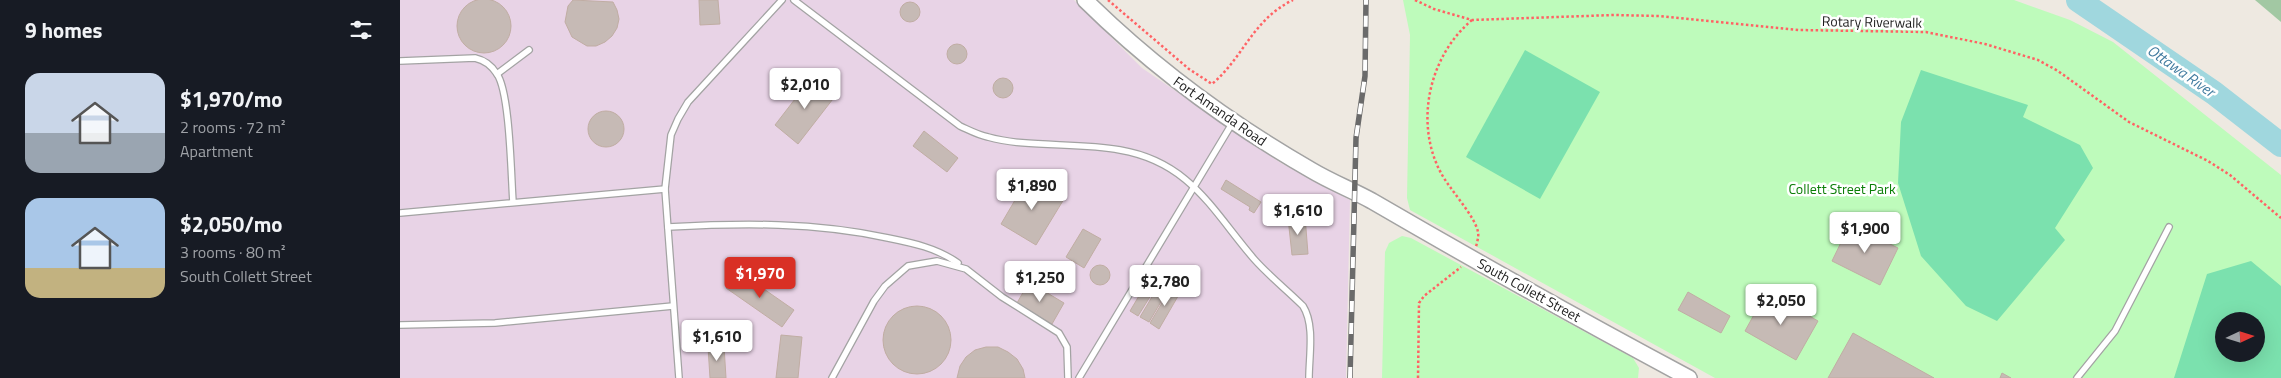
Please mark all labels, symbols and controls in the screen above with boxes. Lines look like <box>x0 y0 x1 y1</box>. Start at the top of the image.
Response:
street label: Rotary Riverwalk <box>1822 10 1923 33</box>
text: 9 homes <box>25 14 102 46</box>
icon: filters <box>347 16 375 44</box>
water label: Ottawa River <box>2143 39 2222 104</box>
pin: $2,010 <box>764 68 846 110</box>
street label: Fort Amanda Road <box>1169 71 1271 151</box>
text: $2,010 <box>780 72 830 96</box>
text: $1,970/mo <box>180 83 282 115</box>
icon: home <box>65 93 125 153</box>
text: 2 rooms · 72 m² <box>180 115 285 139</box>
text: Apartment <box>180 139 253 163</box>
pin: $1,890 <box>991 168 1073 211</box>
text: $1,890 <box>1007 173 1057 197</box>
park label: Collett Street Park <box>1788 178 1896 199</box>
pin: $1,610 <box>1257 194 1339 236</box>
text: $1,610 <box>1273 198 1323 222</box>
text: $2,050/mo <box>180 208 282 240</box>
pin: $1,900 <box>1824 212 1906 254</box>
text: $1,900 <box>1840 216 1890 240</box>
icon: home <box>65 218 125 278</box>
text: 3 rooms · 80 m² <box>180 240 285 264</box>
street label: South Collett Street <box>1474 252 1585 327</box>
pin: $1,970 <box>719 256 801 299</box>
pin: $1,250 <box>999 260 1081 303</box>
text: $1,970 <box>735 261 785 285</box>
text: South Collett Street <box>180 264 312 288</box>
pin: $2,780 <box>1124 264 1206 307</box>
text: $1,250 <box>1015 265 1065 289</box>
text: $2,780 <box>1140 269 1190 293</box>
pin: $2,050 <box>1740 284 1822 326</box>
text: $2,050 <box>1756 288 1806 312</box>
north arrow <box>2215 312 2265 362</box>
map controls <box>2215 312 2265 362</box>
pin: $1,610 <box>676 320 758 362</box>
text: $1,610 <box>692 324 742 348</box>

